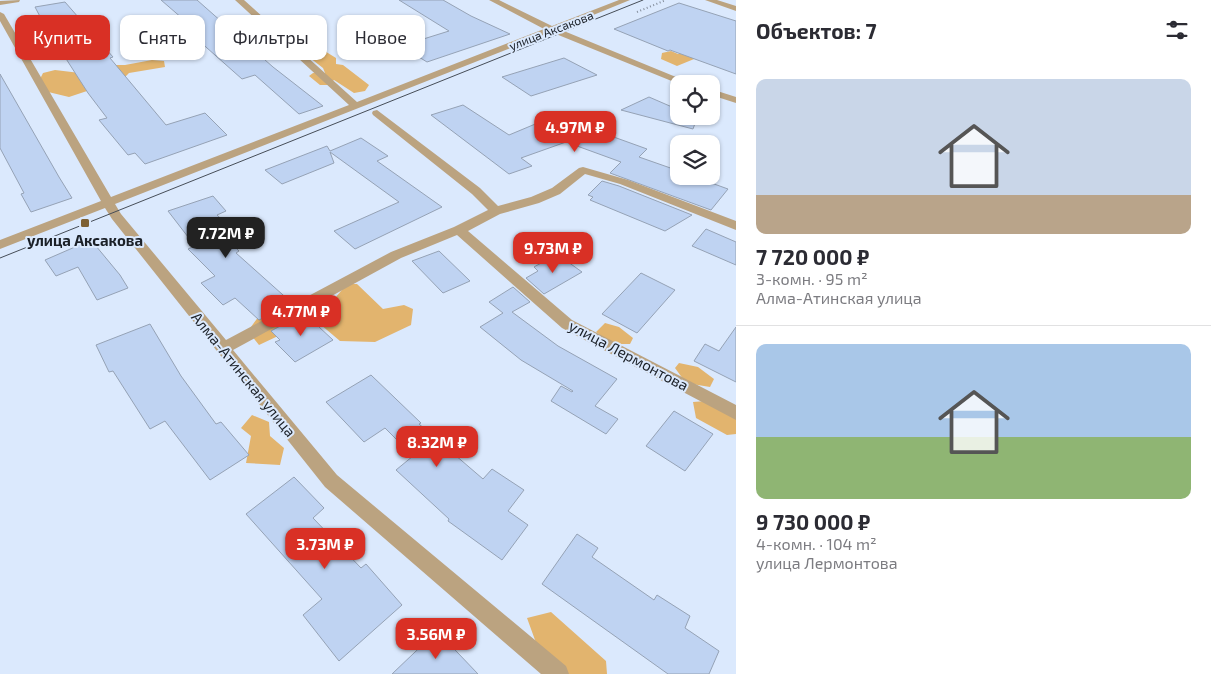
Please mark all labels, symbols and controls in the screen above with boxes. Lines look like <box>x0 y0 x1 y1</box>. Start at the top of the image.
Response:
street label: улица Аксакова <box>507 8 595 53</box>
chip: Купить <box>15 15 110 60</box>
chip: Снять <box>120 15 205 60</box>
chip: Фильтры <box>215 15 327 60</box>
chip: Новое <box>337 15 425 60</box>
icon: filters <box>1163 16 1191 44</box>
text: Объектов: 7 <box>756 18 877 43</box>
map controls <box>670 75 720 185</box>
button: locate <box>670 75 720 125</box>
pin: 4.97M ₽ <box>529 110 621 153</box>
icon: home <box>929 111 1019 201</box>
text: 4.97M ₽ <box>545 117 605 136</box>
button: layers <box>670 135 720 185</box>
pin: 7.72M ₽ <box>180 216 272 259</box>
marker: улица Аксакова <box>79 217 91 229</box>
text: 7.72M ₽ <box>198 223 254 242</box>
place label: улица Аксакова <box>27 231 143 249</box>
pin: 9.73M ₽ <box>507 232 599 274</box>
text: 9.73M ₽ <box>524 238 582 257</box>
text: 7 720 000 ₽ <box>756 244 869 269</box>
text: 3-комн. · 95 m² <box>756 269 868 288</box>
text: Алма-Атинская улица <box>756 288 922 307</box>
pin: 4.77M ₽ <box>255 294 347 337</box>
text: 4.77M ₽ <box>272 301 330 320</box>
street label: Алма-Атинская улица <box>187 308 300 441</box>
street label: улица Лермонтова <box>566 316 692 395</box>
icon: home <box>929 377 1019 467</box>
pin: 8.32M ₽ <box>391 426 483 468</box>
text: 8.32M ₽ <box>407 432 467 451</box>
text: 9 730 000 ₽ <box>756 509 870 534</box>
pin: 3.73M ₽ <box>279 528 371 570</box>
text: 3.73M ₽ <box>296 534 354 553</box>
text: 4-комн. · 104 m² <box>756 534 877 553</box>
text: улица Лермонтова <box>756 553 898 572</box>
pin: 3.56M ₽ <box>390 618 482 660</box>
text: 3.56M ₽ <box>407 624 465 643</box>

